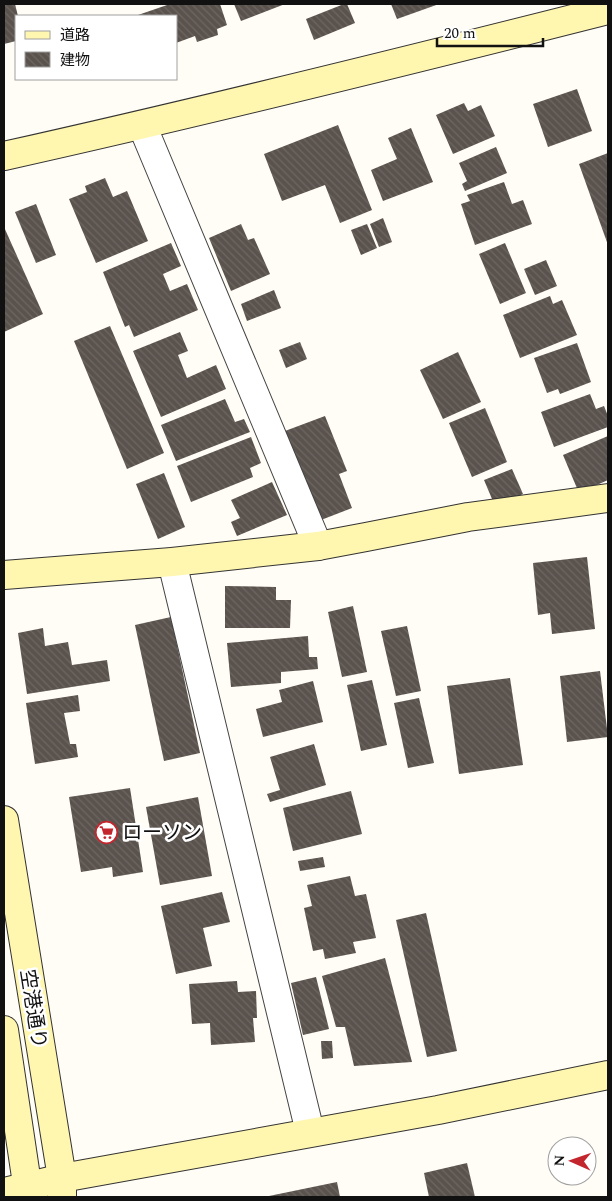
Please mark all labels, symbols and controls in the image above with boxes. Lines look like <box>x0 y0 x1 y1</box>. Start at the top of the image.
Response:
legend <box>15 15 178 80</box>
scale bar <box>437 15 543 47</box>
text: 20 m <box>444 22 476 45</box>
text: 道路 <box>60 24 90 47</box>
text: 建物 <box>60 49 90 72</box>
place label: ローソン <box>122 818 202 848</box>
supermarket icon: ローソン <box>94 820 118 844</box>
street label: 空港通り <box>12 967 54 1051</box>
north arrow <box>547 1136 597 1186</box>
text: N <box>549 1154 570 1167</box>

